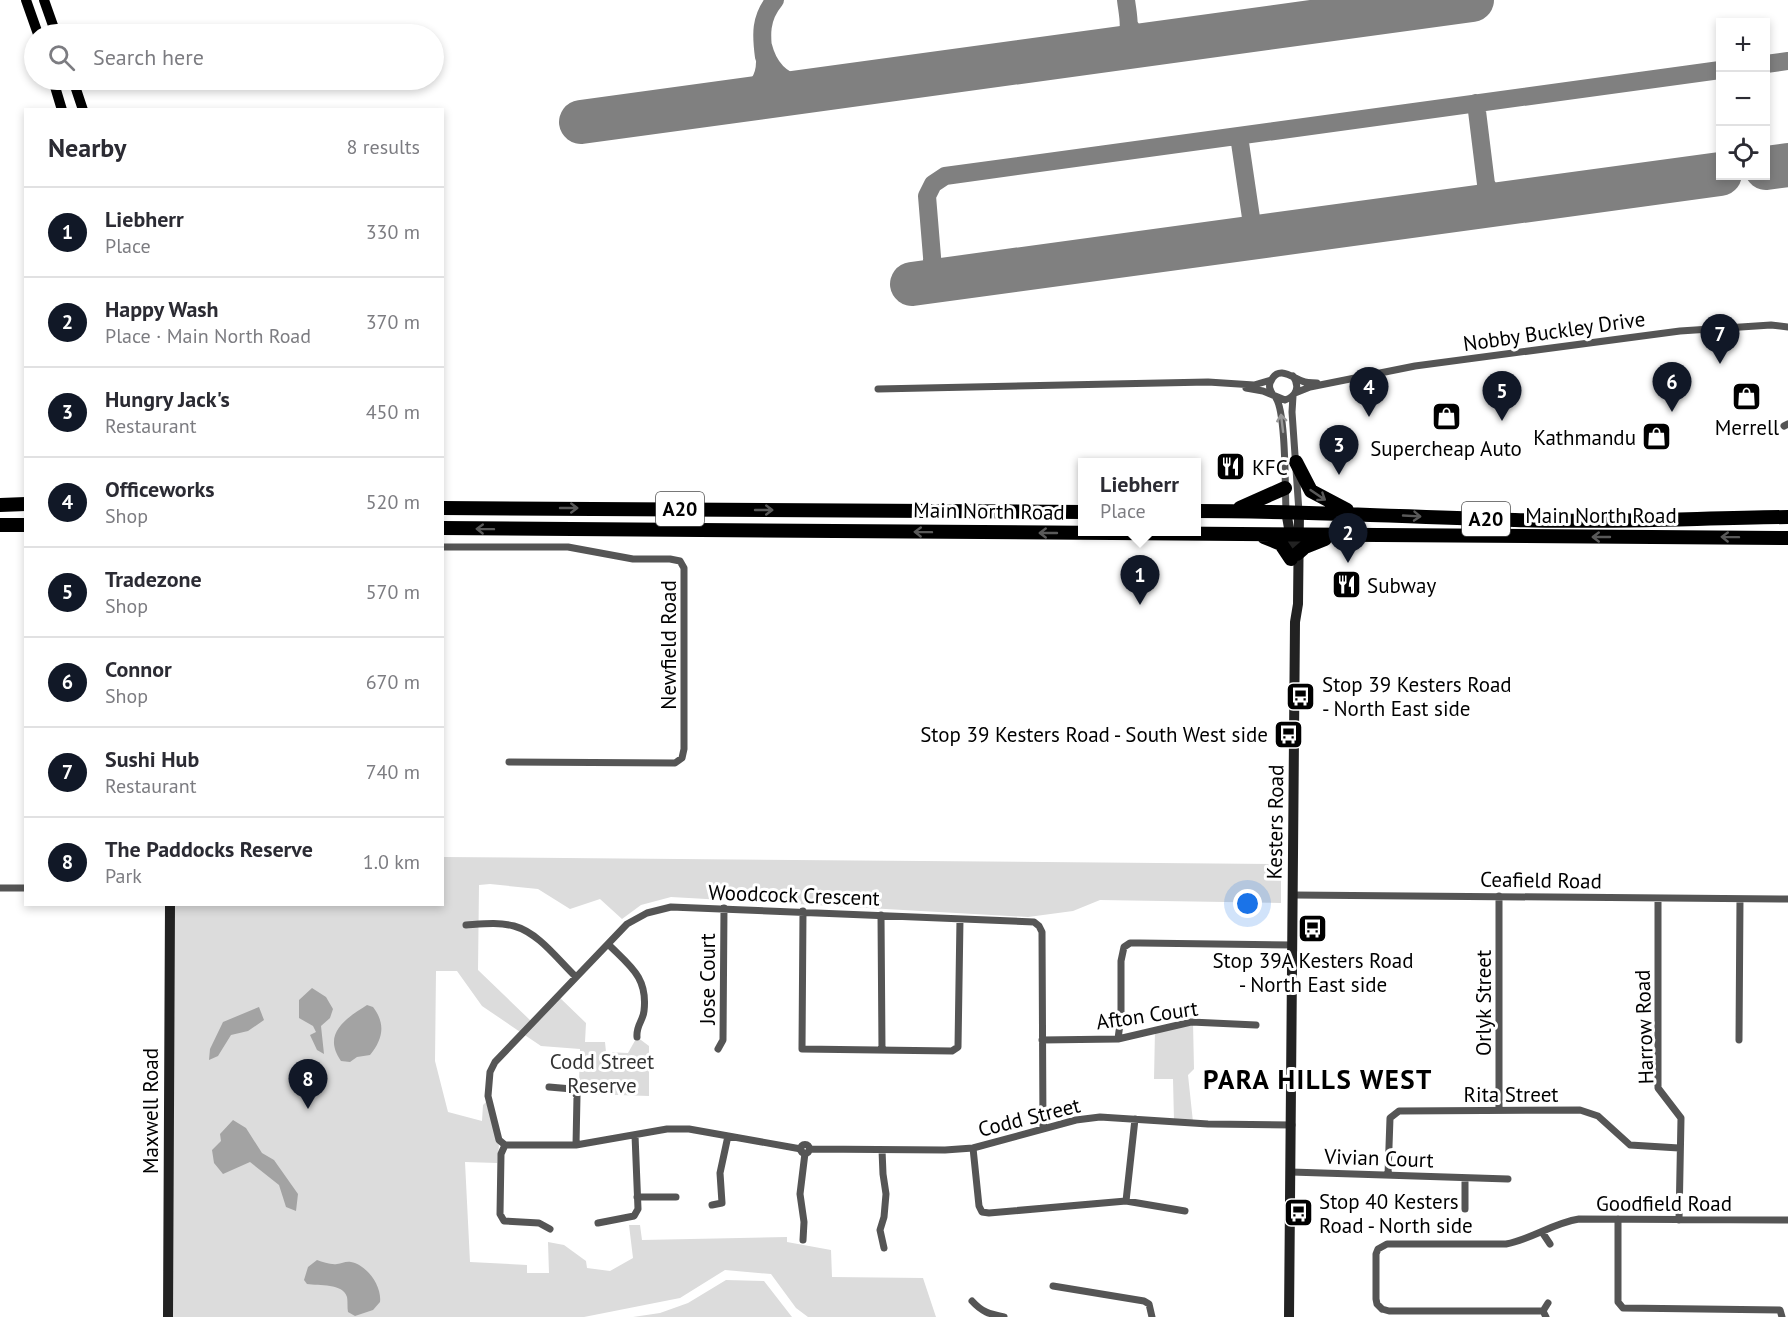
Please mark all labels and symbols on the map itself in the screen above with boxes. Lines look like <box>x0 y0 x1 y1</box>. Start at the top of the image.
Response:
street label: Nobby Buckley Drive <box>1461 305 1647 357</box>
pin: 7 <box>1700 314 1740 364</box>
pin: 6 <box>1652 362 1692 412</box>
pin: 4 <box>1350 368 1388 417</box>
pin: 5 <box>1482 372 1522 421</box>
shop icon: Merrell <box>1731 380 1763 412</box>
shop icon: Supercheap Auto <box>1430 401 1462 433</box>
one-way arrow <box>1276 413 1287 433</box>
place label: Merrell <box>1715 414 1779 441</box>
shop icon: Kathmandu <box>1641 421 1673 453</box>
place label: Kathmandu <box>1533 424 1636 451</box>
pin: 3 <box>1320 426 1358 475</box>
place label: Supercheap Auto <box>1370 435 1522 462</box>
restaurant icon: KFC <box>1215 451 1247 483</box>
place label: KFC <box>1252 454 1288 481</box>
one-way arrow <box>1310 488 1327 501</box>
road number: A20 <box>656 492 704 526</box>
street label: Main North Road <box>913 496 1065 526</box>
road number: A20 <box>1462 502 1510 536</box>
street label: Main North Road <box>1525 502 1677 529</box>
one-way arrow <box>558 503 578 514</box>
one-way arrow <box>753 504 773 516</box>
one-way arrow <box>1401 510 1421 521</box>
pin: 2 <box>1328 514 1368 563</box>
one-way arrow <box>476 523 496 534</box>
one-way arrow <box>914 526 934 537</box>
one-way arrow <box>1039 527 1059 539</box>
one-way arrow <box>1592 531 1612 543</box>
one-way arrow <box>1720 532 1740 543</box>
pin: 1 <box>1120 556 1160 605</box>
restaurant icon: Subway <box>1330 569 1362 601</box>
place label: Subway <box>1367 572 1436 599</box>
street label: Newfield Road <box>655 580 682 710</box>
place label: Stop 39 Kesters Road - North East side <box>1322 671 1512 722</box>
bus stop icon: Stop 39 Kesters Road - North East side <box>1285 680 1317 712</box>
bus stop icon: Stop 39 Kesters Road - South West side <box>1273 718 1305 750</box>
place label: Stop 39 Kesters Road - South West side <box>920 721 1268 748</box>
street label: Kesters Road <box>1260 764 1290 880</box>
street label: Ceafield Road <box>1480 865 1602 895</box>
street label: Woodcock Crescent <box>708 879 880 911</box>
your location <box>1233 889 1262 918</box>
bus stop icon: Stop 39A Kesters Road - North East side <box>1297 913 1329 945</box>
street label: Jose Court <box>694 933 721 1026</box>
place label: Stop 39A Kesters Road - North East side <box>1212 947 1414 998</box>
street label: Orlyk Street <box>1470 950 1497 1056</box>
street label: Harrow Road <box>1629 969 1659 1085</box>
street label: Afton Court <box>1094 994 1200 1036</box>
street label: Maxwell Road <box>137 1048 164 1174</box>
park label: Codd Street Reserve <box>550 1048 654 1099</box>
pin: 8 <box>288 1060 328 1109</box>
district label: PARA HILLS WEST <box>1203 1062 1433 1096</box>
street label: Rita Street <box>1464 1081 1558 1108</box>
street label: Codd Street <box>975 1091 1083 1143</box>
street label: Vivian Court <box>1323 1143 1434 1173</box>
place label: Stop 40 Kesters Road - North side <box>1319 1188 1473 1239</box>
street label: Goodfield Road <box>1596 1190 1732 1217</box>
bus stop icon: Stop 40 Kesters Road - North side <box>1282 1197 1314 1229</box>

